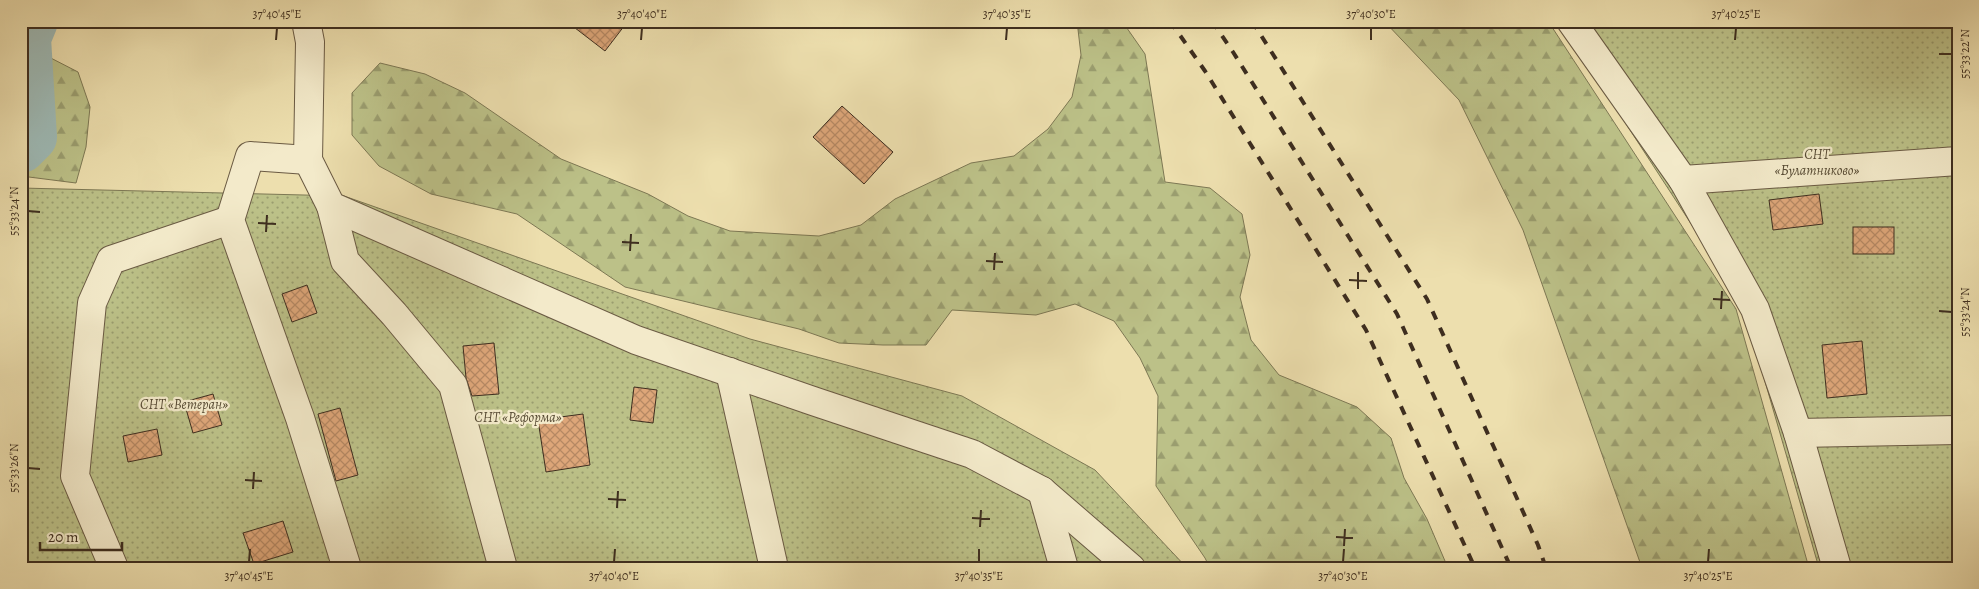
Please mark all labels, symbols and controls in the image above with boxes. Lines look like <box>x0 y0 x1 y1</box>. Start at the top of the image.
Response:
text: 37°40'45"E <box>253 6 301 22</box>
text: 37°40'40"E <box>617 6 667 22</box>
text: 37°40'35"E <box>983 6 1031 22</box>
text: 37°40'30"E <box>1346 6 1396 22</box>
text: 37°40'25"E <box>1711 6 1761 22</box>
text: 55°33'22"N <box>1957 29 1973 79</box>
park label: СНТ «Булатниково» <box>1775 145 1860 180</box>
text: 55°33'24"N <box>6 186 22 236</box>
text: 55°33'24"N <box>1957 287 1973 337</box>
park label: СНТ «Ветеран» <box>140 395 228 414</box>
park label: СНТ «Реформа» <box>474 408 562 427</box>
text: 55°33'26"N <box>6 443 22 493</box>
scale bar <box>40 519 122 551</box>
text: 20 m <box>48 527 79 547</box>
text: 37°40'45"E <box>225 568 273 584</box>
text: 37°40'40"E <box>589 568 639 584</box>
text: 37°40'35"E <box>955 568 1003 584</box>
text: 37°40'30"E <box>1318 568 1368 584</box>
text: 37°40'25"E <box>1683 568 1733 584</box>

